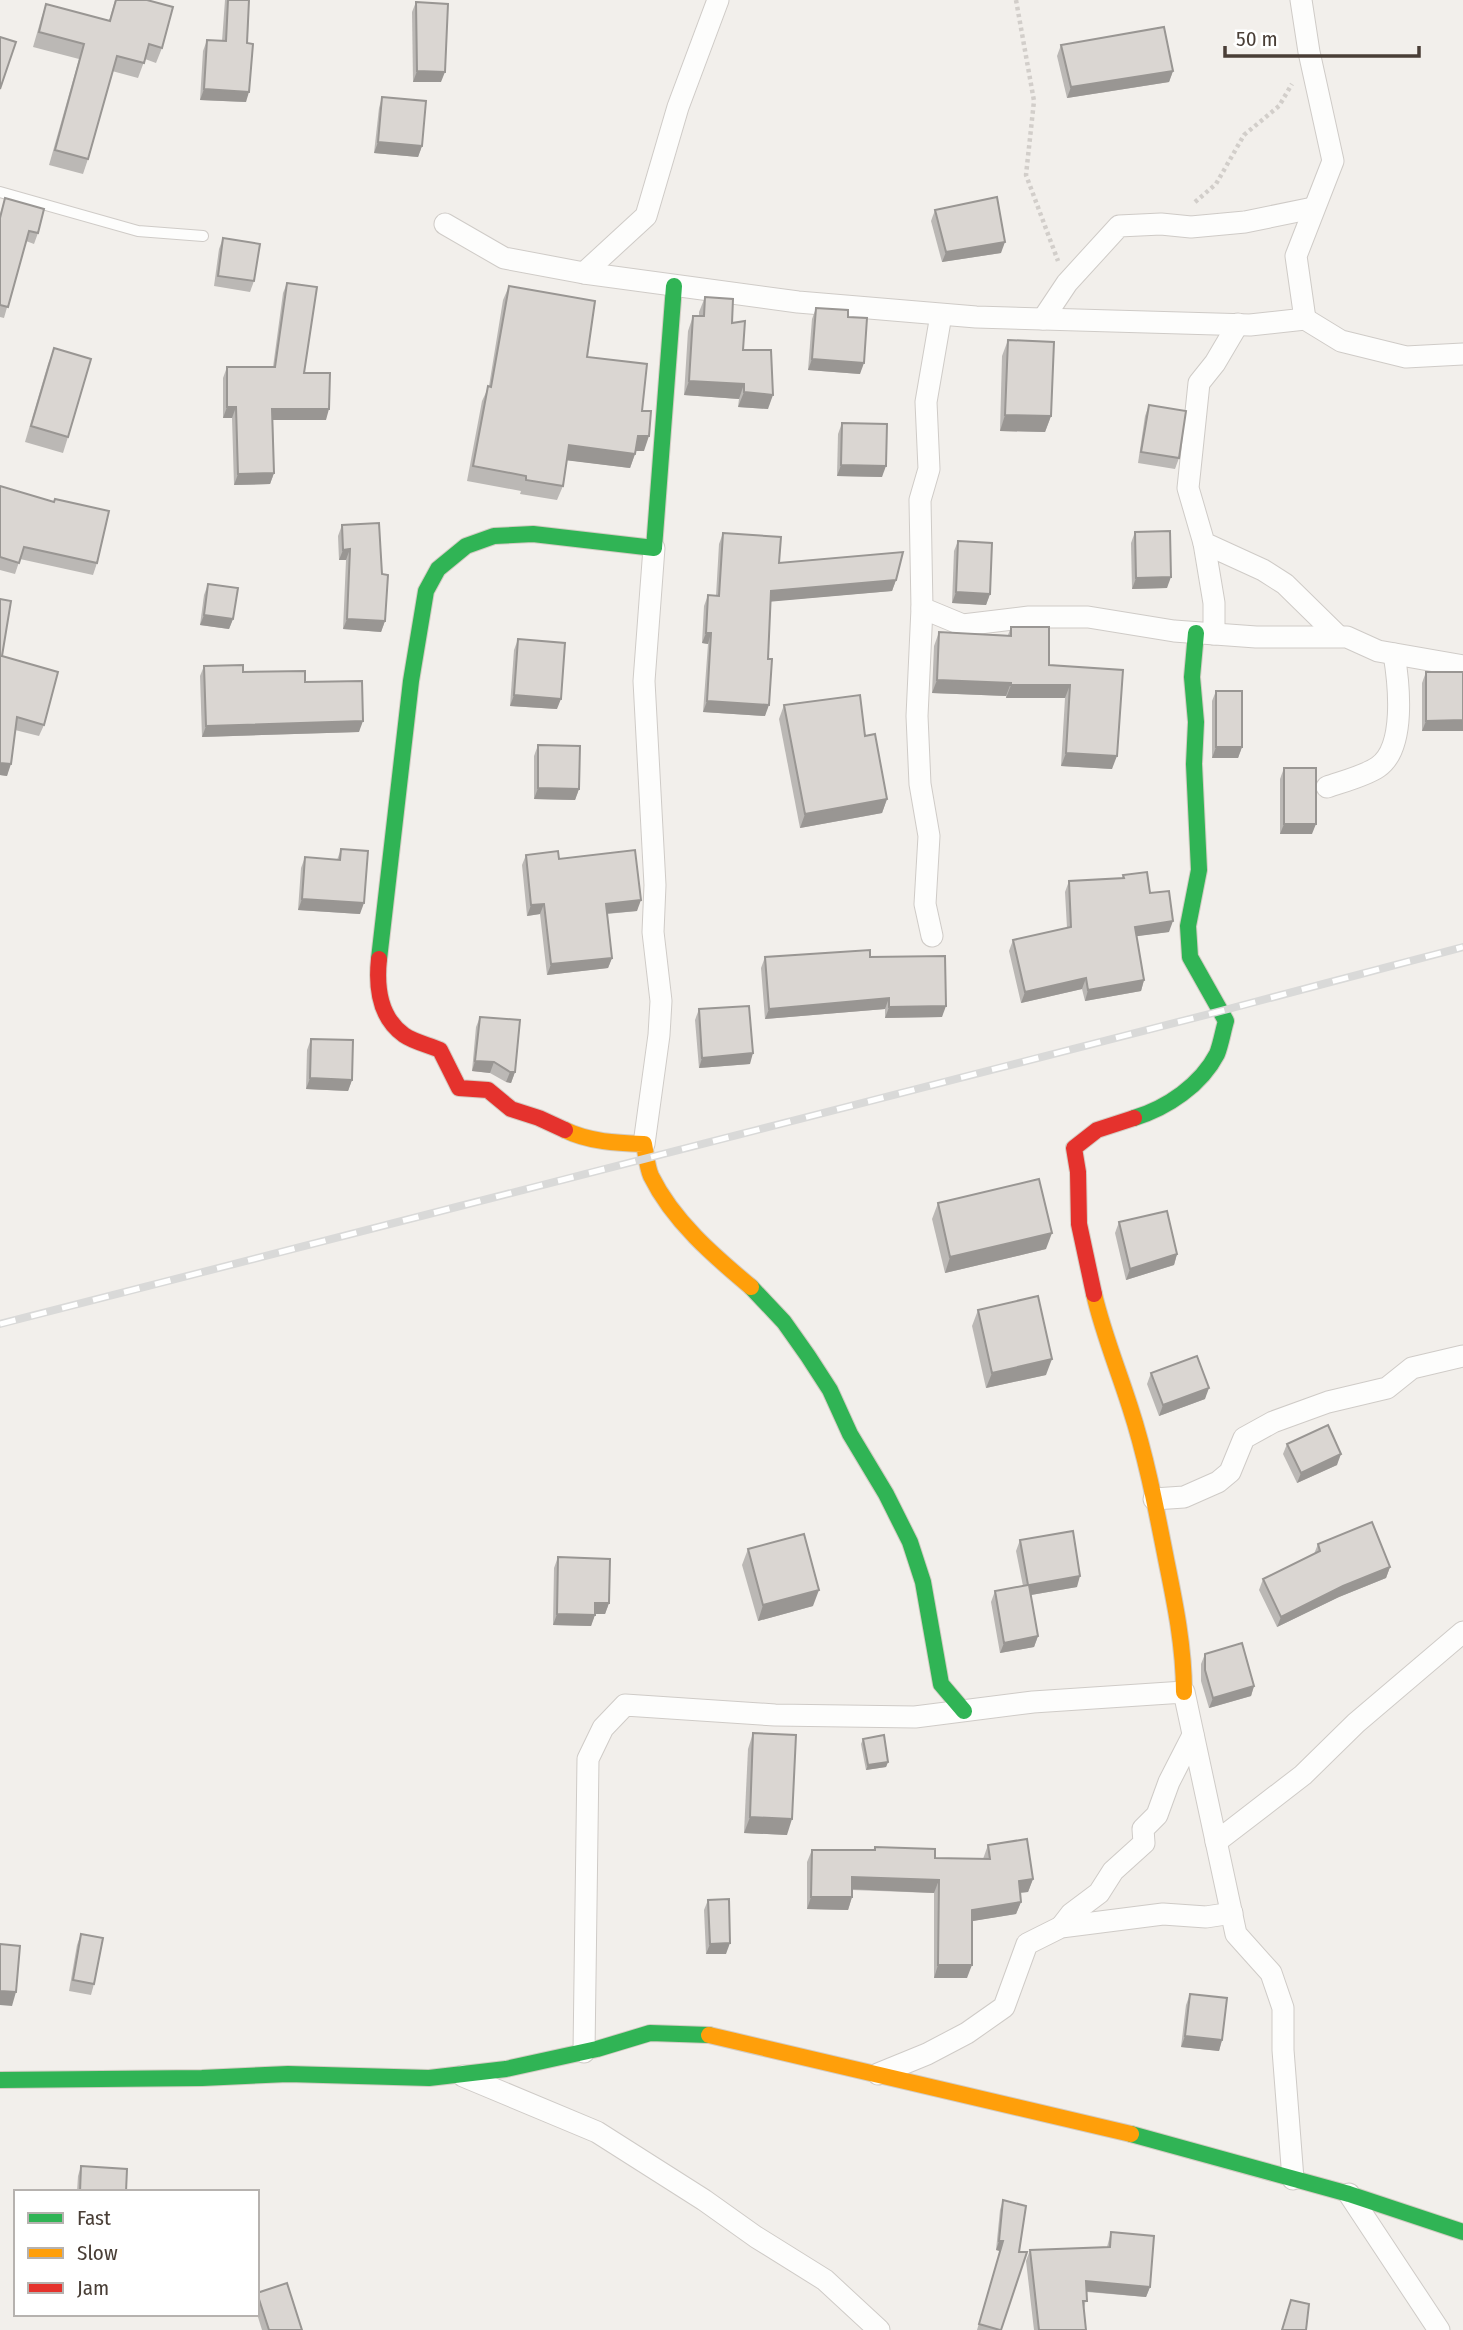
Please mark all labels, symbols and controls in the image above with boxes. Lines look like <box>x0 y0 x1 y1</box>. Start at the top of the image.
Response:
scale bar <box>1225 14 1419 58</box>
text: 50 m <box>1236 26 1278 52</box>
legend <box>14 2190 259 2316</box>
text: Fast <box>77 2205 111 2231</box>
text: Slow <box>77 2240 118 2266</box>
text: Jam <box>77 2275 109 2301</box>

